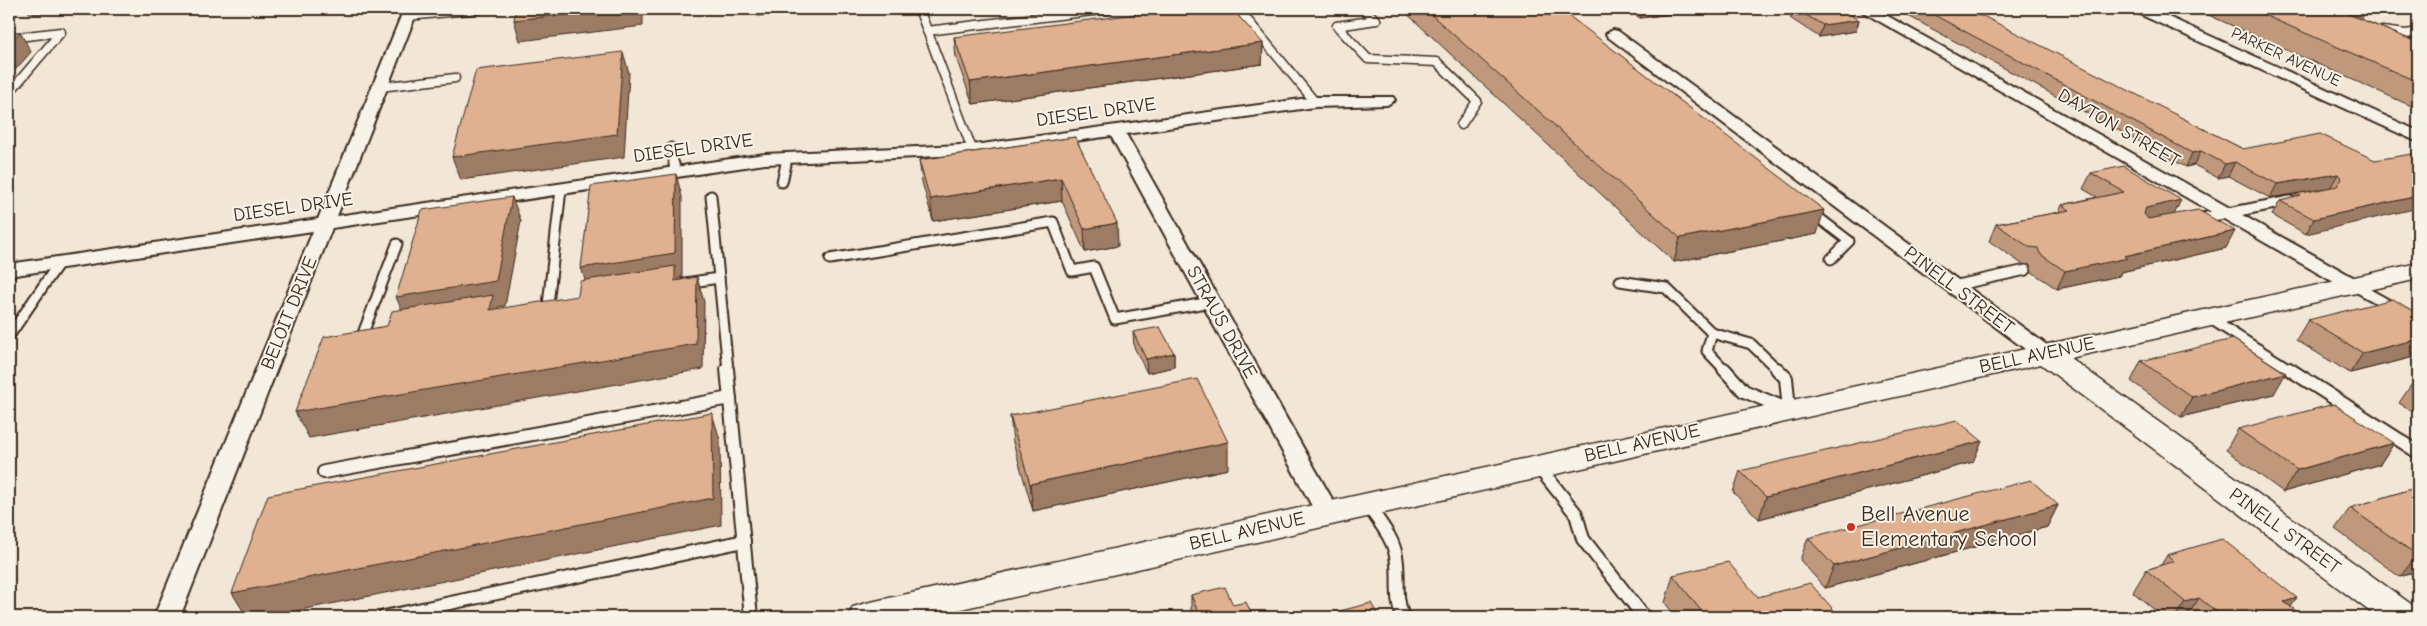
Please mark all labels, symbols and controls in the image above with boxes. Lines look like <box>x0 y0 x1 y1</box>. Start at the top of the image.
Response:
street label: PARKER AVENUE <box>2228 24 2344 90</box>
street label: DAYTON STREET <box>2054 84 2184 172</box>
street label: DIESEL DRIVE <box>1035 93 1157 131</box>
street label: DIESEL DRIVE <box>632 129 754 167</box>
street label: DIESEL DRIVE <box>232 188 354 226</box>
street label: PINELL STREET <box>1900 242 2018 339</box>
street label: BELOIT DRIVE <box>256 253 322 373</box>
street label: STRAUS DRIVE <box>1182 262 1262 382</box>
street label: BELL AVENUE <box>1977 332 2097 378</box>
street label: BELL AVENUE <box>1582 419 1702 467</box>
street label: PINELL STREET <box>2225 483 2345 579</box>
place label: Bell Avenue Elementary School <box>1861 501 2037 552</box>
street label: BELL AVENUE <box>1187 507 1307 555</box>
marker: Bell Avenue Elementary School <box>1845 521 1857 533</box>

